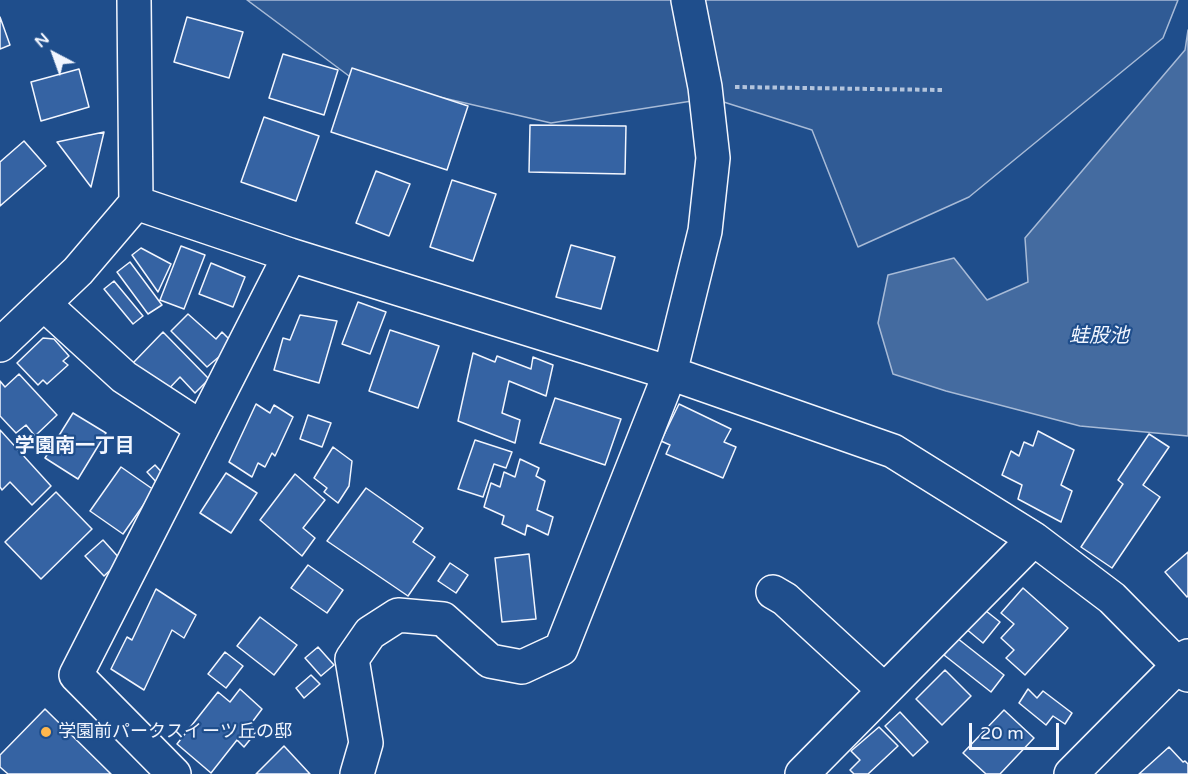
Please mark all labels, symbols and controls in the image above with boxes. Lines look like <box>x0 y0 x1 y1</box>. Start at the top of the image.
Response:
north arrow <box>24 24 84 84</box>
text: N <box>31 29 54 52</box>
water label: 蛙股池 <box>1069 325 1129 349</box>
district label: 学園南一丁目 <box>15 435 135 459</box>
scale bar <box>972 711 1062 749</box>
place label: 学園前パークスイーツ丘の邸 <box>58 721 292 743</box>
text: 20 m <box>980 722 1024 744</box>
marker: 学園前パークスイーツ丘の邸 <box>39 725 53 739</box>

